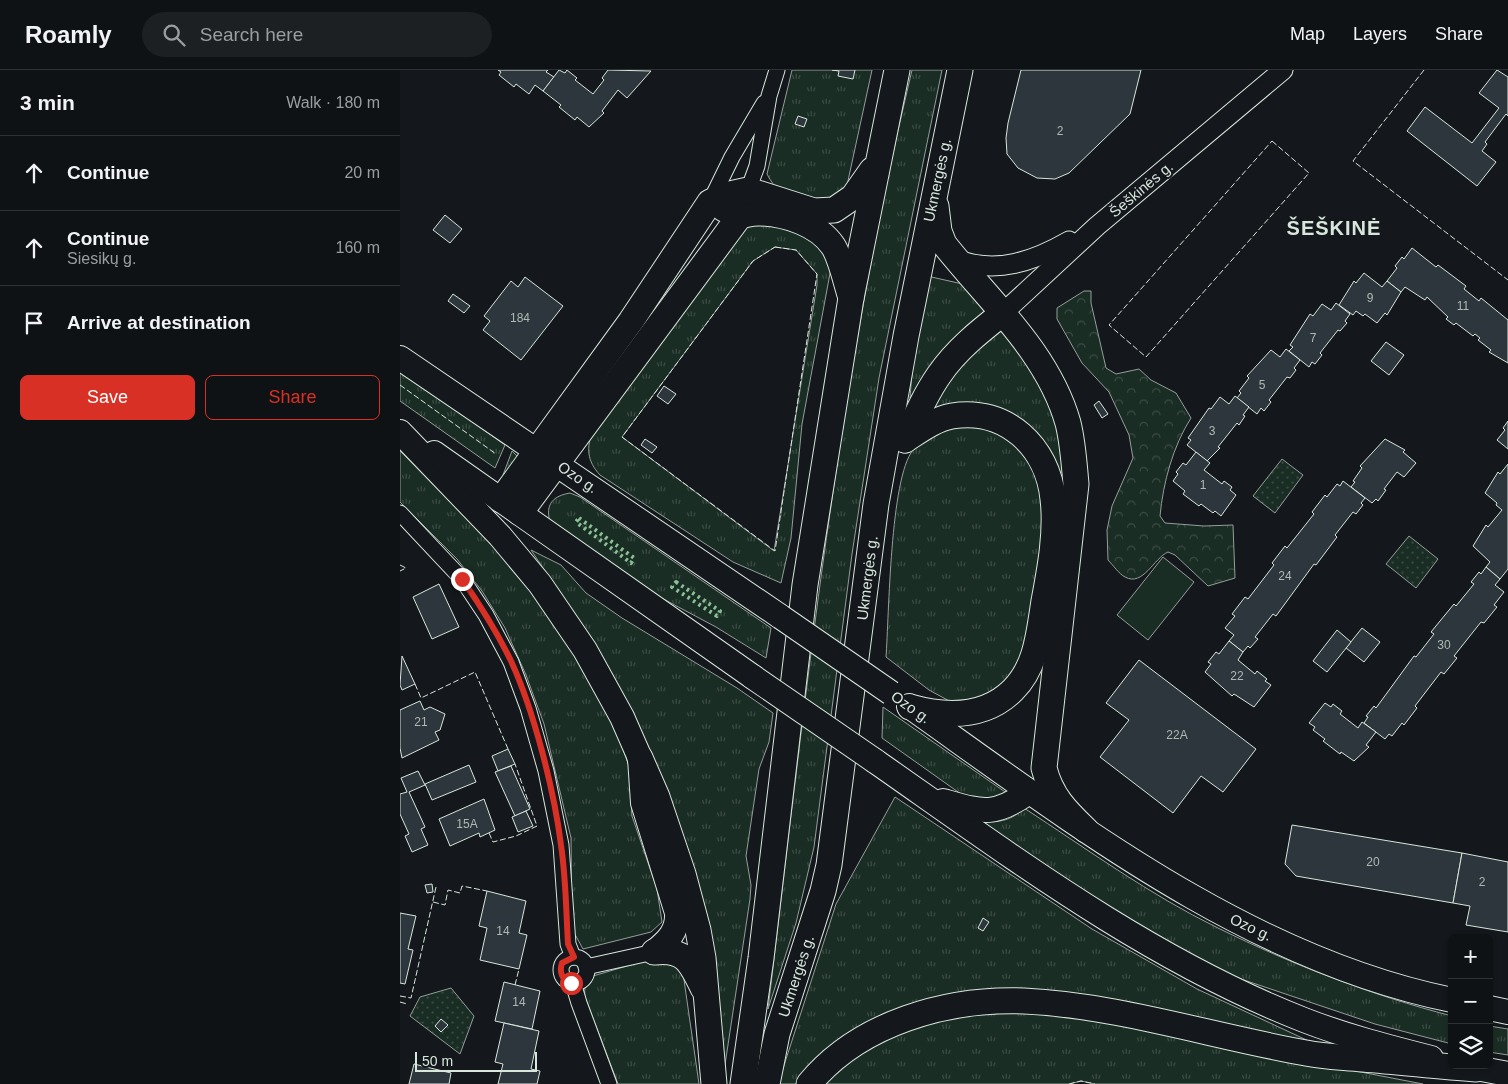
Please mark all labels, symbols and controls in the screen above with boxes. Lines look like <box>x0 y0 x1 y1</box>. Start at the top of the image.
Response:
search box <box>142 12 492 57</box>
text: Roamly <box>25 21 112 48</box>
icon: search <box>160 21 188 49</box>
text: Search here <box>200 24 303 45</box>
text: Map <box>1290 24 1325 44</box>
text: Layers <box>1353 24 1407 44</box>
text: Share <box>1435 24 1483 44</box>
text: 3 min <box>20 91 75 114</box>
text: Walk · 180 m <box>286 94 380 111</box>
house number: 2 <box>1057 124 1064 138</box>
street label: Ukmergės g. <box>920 137 954 223</box>
street label: Šeškinės g. <box>1106 158 1176 220</box>
icon: ahead <box>20 159 48 187</box>
text: Continue <box>67 162 149 183</box>
text: 20 m <box>344 164 380 181</box>
district label: ŠEŠKINĖ <box>1287 216 1381 239</box>
text: Continue <box>67 228 149 249</box>
icon: ahead <box>20 234 48 262</box>
text: 160 m <box>336 239 380 256</box>
text: Siesikų g. <box>67 250 136 267</box>
house number: 9 <box>1367 291 1374 305</box>
house number: 11 <box>1457 299 1470 313</box>
icon: arrive <box>20 309 48 337</box>
house number: 184 <box>510 311 530 325</box>
text: Arrive at destination <box>67 312 251 333</box>
house number: 7 <box>1310 331 1317 345</box>
button: Save <box>20 375 195 420</box>
button: Share <box>205 375 380 420</box>
house number: 5 <box>1259 378 1266 392</box>
house number: 3 <box>1209 424 1216 438</box>
street label: Ozo g. <box>555 458 601 496</box>
house number: 1 <box>1200 478 1207 492</box>
street label: Ukmergės g. <box>853 535 881 621</box>
route end <box>451 568 474 591</box>
house number: 24 <box>1278 569 1292 583</box>
house number: 30 <box>1437 638 1451 652</box>
house number: 22 <box>1230 669 1244 683</box>
street label: Ozo g. <box>888 687 934 727</box>
house number: 21 <box>414 715 428 729</box>
house number: 22A <box>1166 728 1188 742</box>
house number: 15A <box>456 817 478 831</box>
house number: 20 <box>1366 855 1380 869</box>
house number: 2 <box>1479 875 1486 889</box>
street label: Ozo g. <box>1227 910 1275 944</box>
house number: 14 <box>496 924 510 938</box>
street label: Ukmergės g. <box>775 933 817 1019</box>
map controls <box>1448 934 1493 1069</box>
button: + <box>1448 934 1493 979</box>
route start <box>560 972 583 995</box>
button: − <box>1448 979 1493 1024</box>
house number: 14 <box>512 995 526 1009</box>
button: layers <box>1448 1024 1493 1069</box>
scale bar <box>415 1049 538 1072</box>
text: 50 m <box>422 1053 453 1069</box>

